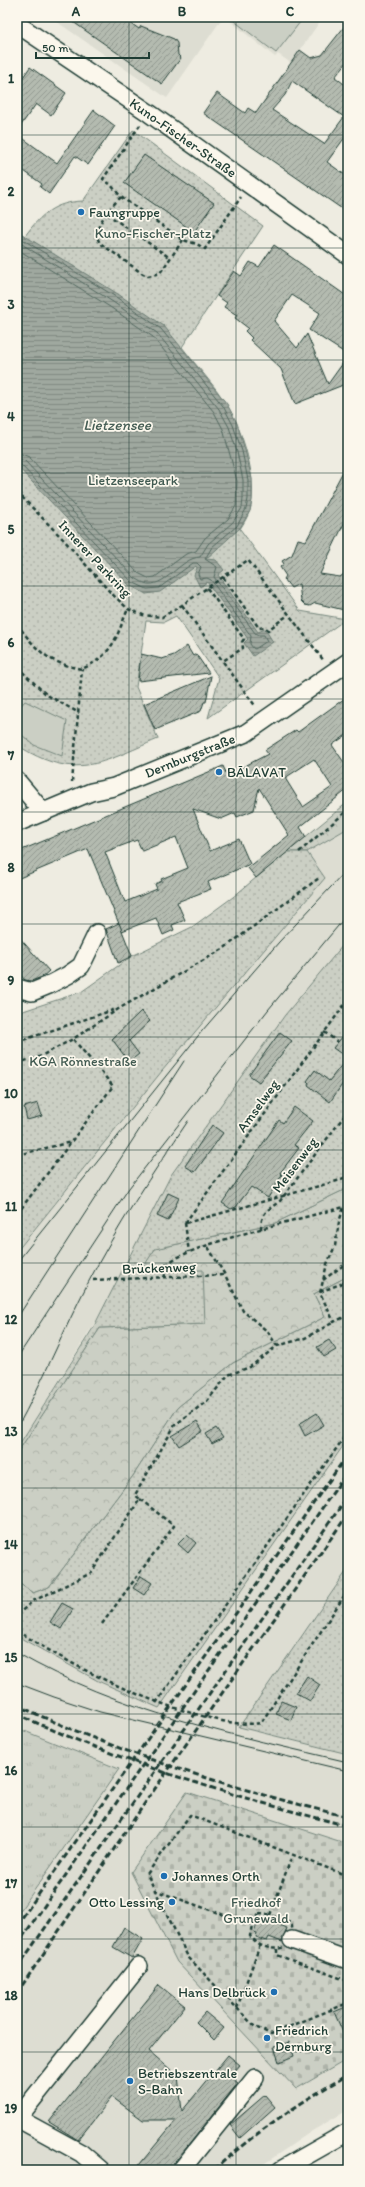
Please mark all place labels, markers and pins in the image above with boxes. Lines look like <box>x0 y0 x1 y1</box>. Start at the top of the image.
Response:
place label: Faungruppe <box>89 204 160 221</box>
marker: Faungruppe <box>76 207 86 217</box>
place label: BĀLAVAT <box>227 764 286 781</box>
marker: BĀLAVAT <box>214 767 224 777</box>
place label: Johannes Orth <box>172 1868 260 1885</box>
marker: Johannes Orth <box>159 1871 169 1881</box>
place label: Otto Lessing <box>89 1894 165 1911</box>
marker: Otto Lessing <box>167 1897 177 1907</box>
place label: Hans Delbrück <box>178 1984 267 2001</box>
marker: Hans Delbrück <box>269 1987 279 1997</box>
place label: Friedrich Dernburg <box>275 2022 332 2055</box>
marker: Friedrich Dernburg <box>262 2033 272 2043</box>
place label: Betriebszentrale S-Bahn <box>138 2065 238 2098</box>
marker: Betriebszentrale S-Bahn <box>125 2076 135 2086</box>

